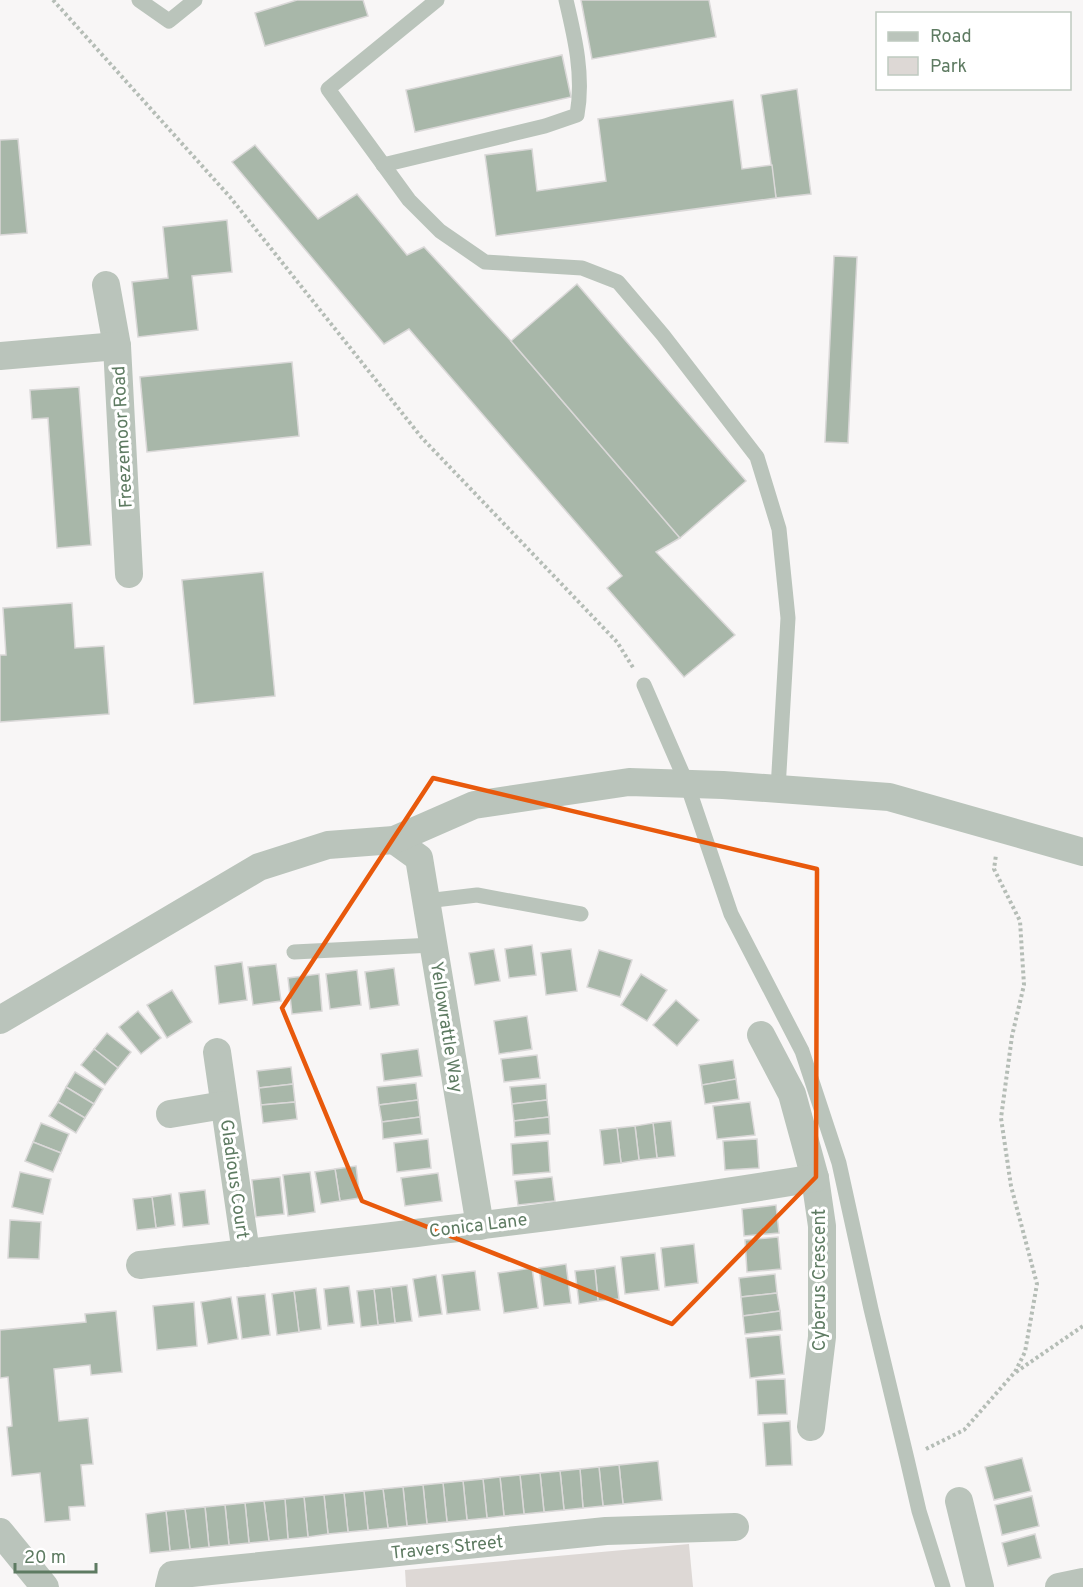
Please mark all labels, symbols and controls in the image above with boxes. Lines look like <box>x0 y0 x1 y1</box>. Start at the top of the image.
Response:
legend <box>876 12 1071 90</box>
text: Road <box>930 26 972 49</box>
text: Park <box>930 56 967 79</box>
street label: Freezemoor Road <box>108 365 139 509</box>
street label: Yellowrattle Way <box>424 960 467 1094</box>
street label: Gladious Court <box>214 1118 253 1240</box>
street label: Conica Lane <box>428 1209 529 1244</box>
street label: Cyberus Crescent <box>809 1209 832 1351</box>
street label: Travers Street <box>390 1531 505 1566</box>
scale bar <box>15 1536 96 1574</box>
text: 20 m <box>24 1547 66 1570</box>

